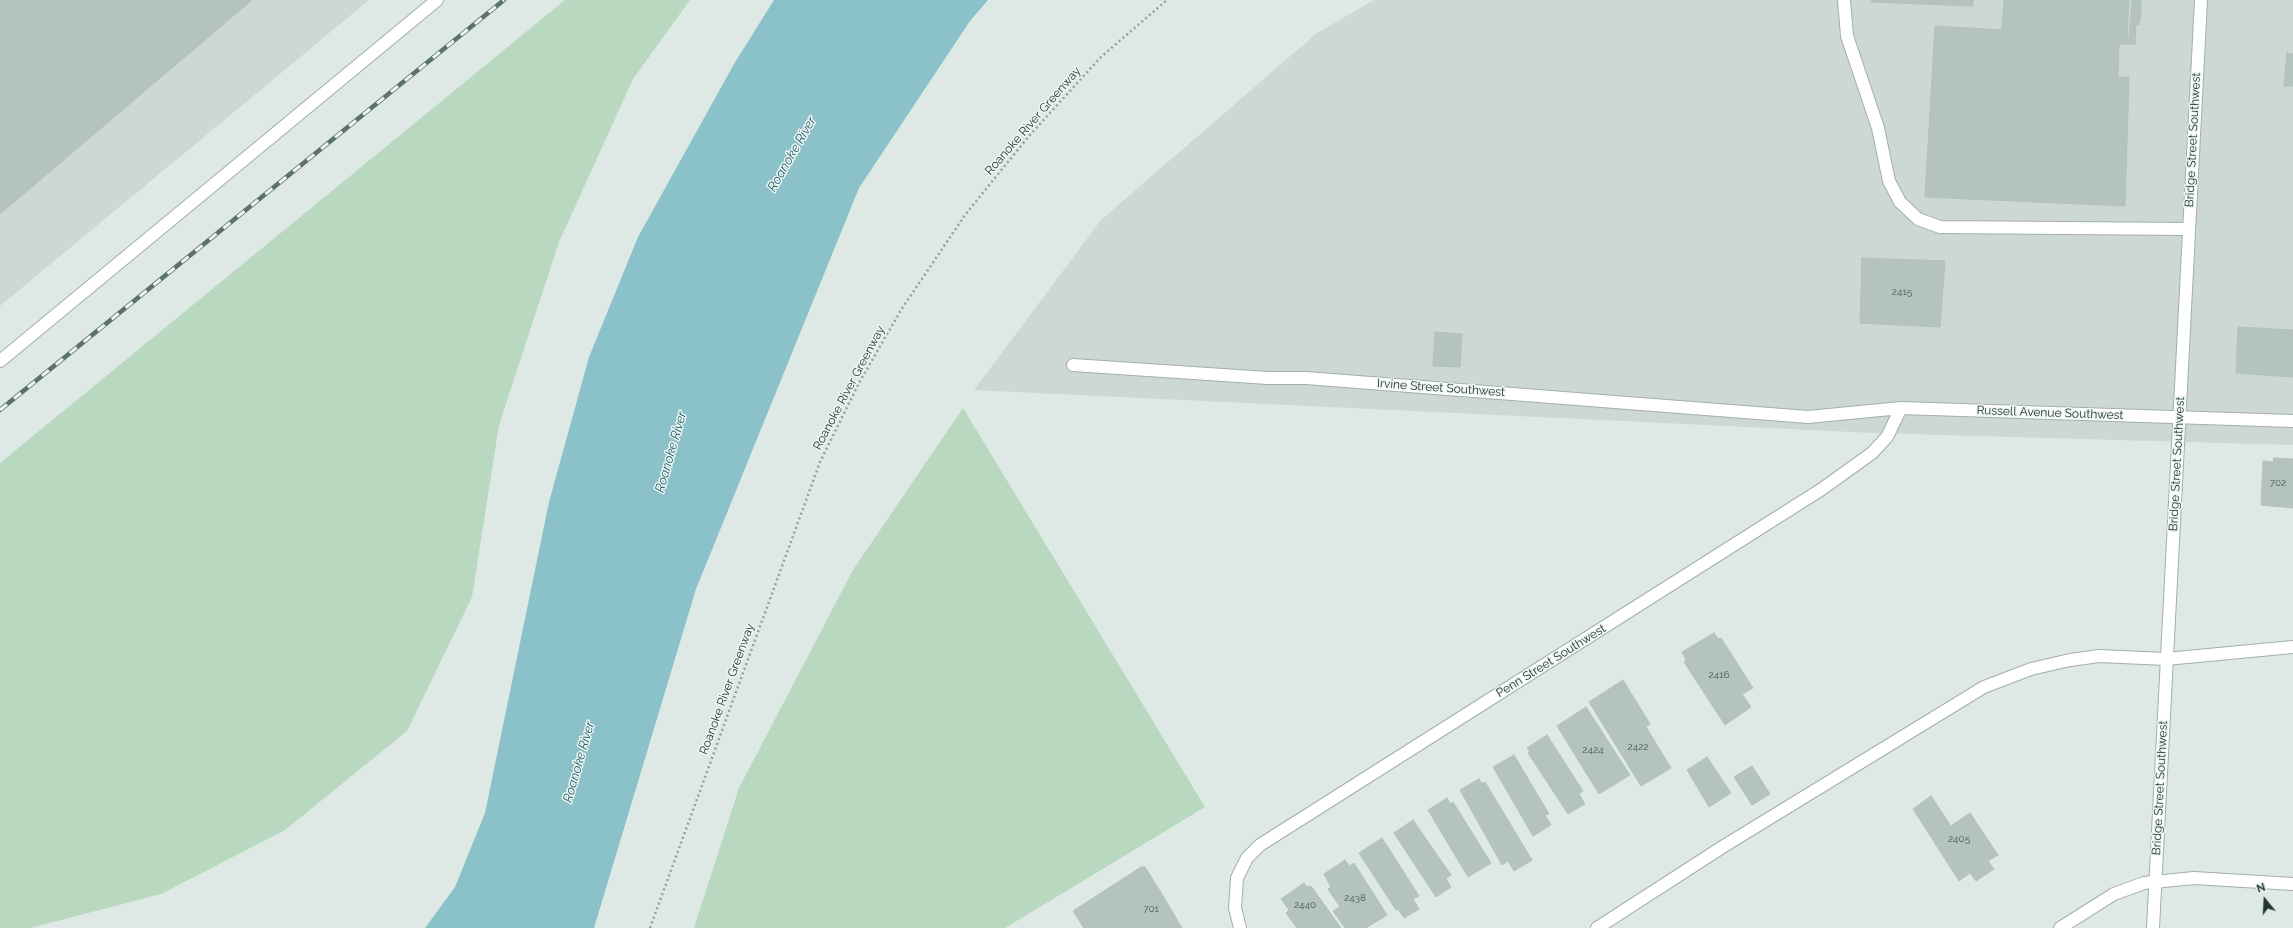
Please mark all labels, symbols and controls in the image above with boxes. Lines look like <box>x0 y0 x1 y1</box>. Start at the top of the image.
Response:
street label: Roanoke River Greenway <box>982 64 1084 178</box>
street label: Bridge Street Southwest <box>2182 72 2204 208</box>
water label: Roanoke River <box>764 114 820 194</box>
house number: 2415 <box>1892 286 1912 298</box>
street label: Roanoke River Greenway <box>810 323 888 453</box>
street label: Irvine Street Southwest <box>1376 376 1506 400</box>
street label: Bridge Street Southwest <box>2166 396 2188 532</box>
street label: Russell Avenue Southwest <box>1976 403 2124 423</box>
water label: Roanoke River <box>652 410 690 494</box>
house number: 702 <box>2270 477 2286 489</box>
street label: Roanoke River Greenway <box>697 621 757 757</box>
street label: Penn Street Southwest <box>1494 621 1608 701</box>
house number: 2416 <box>1709 669 1729 681</box>
water label: Roanoke River <box>560 720 598 804</box>
street label: Bridge Street Southwest <box>2149 720 2171 856</box>
house number: 2422 <box>1627 741 1649 753</box>
house number: 2424 <box>1582 744 1604 756</box>
house number: 2405 <box>1948 833 1970 845</box>
north arrow <box>2245 880 2285 920</box>
text: N <box>2255 881 2267 896</box>
house number: 2438 <box>1344 892 1366 904</box>
house number: 2440 <box>1294 899 1316 911</box>
house number: 701 <box>1143 903 1159 915</box>

